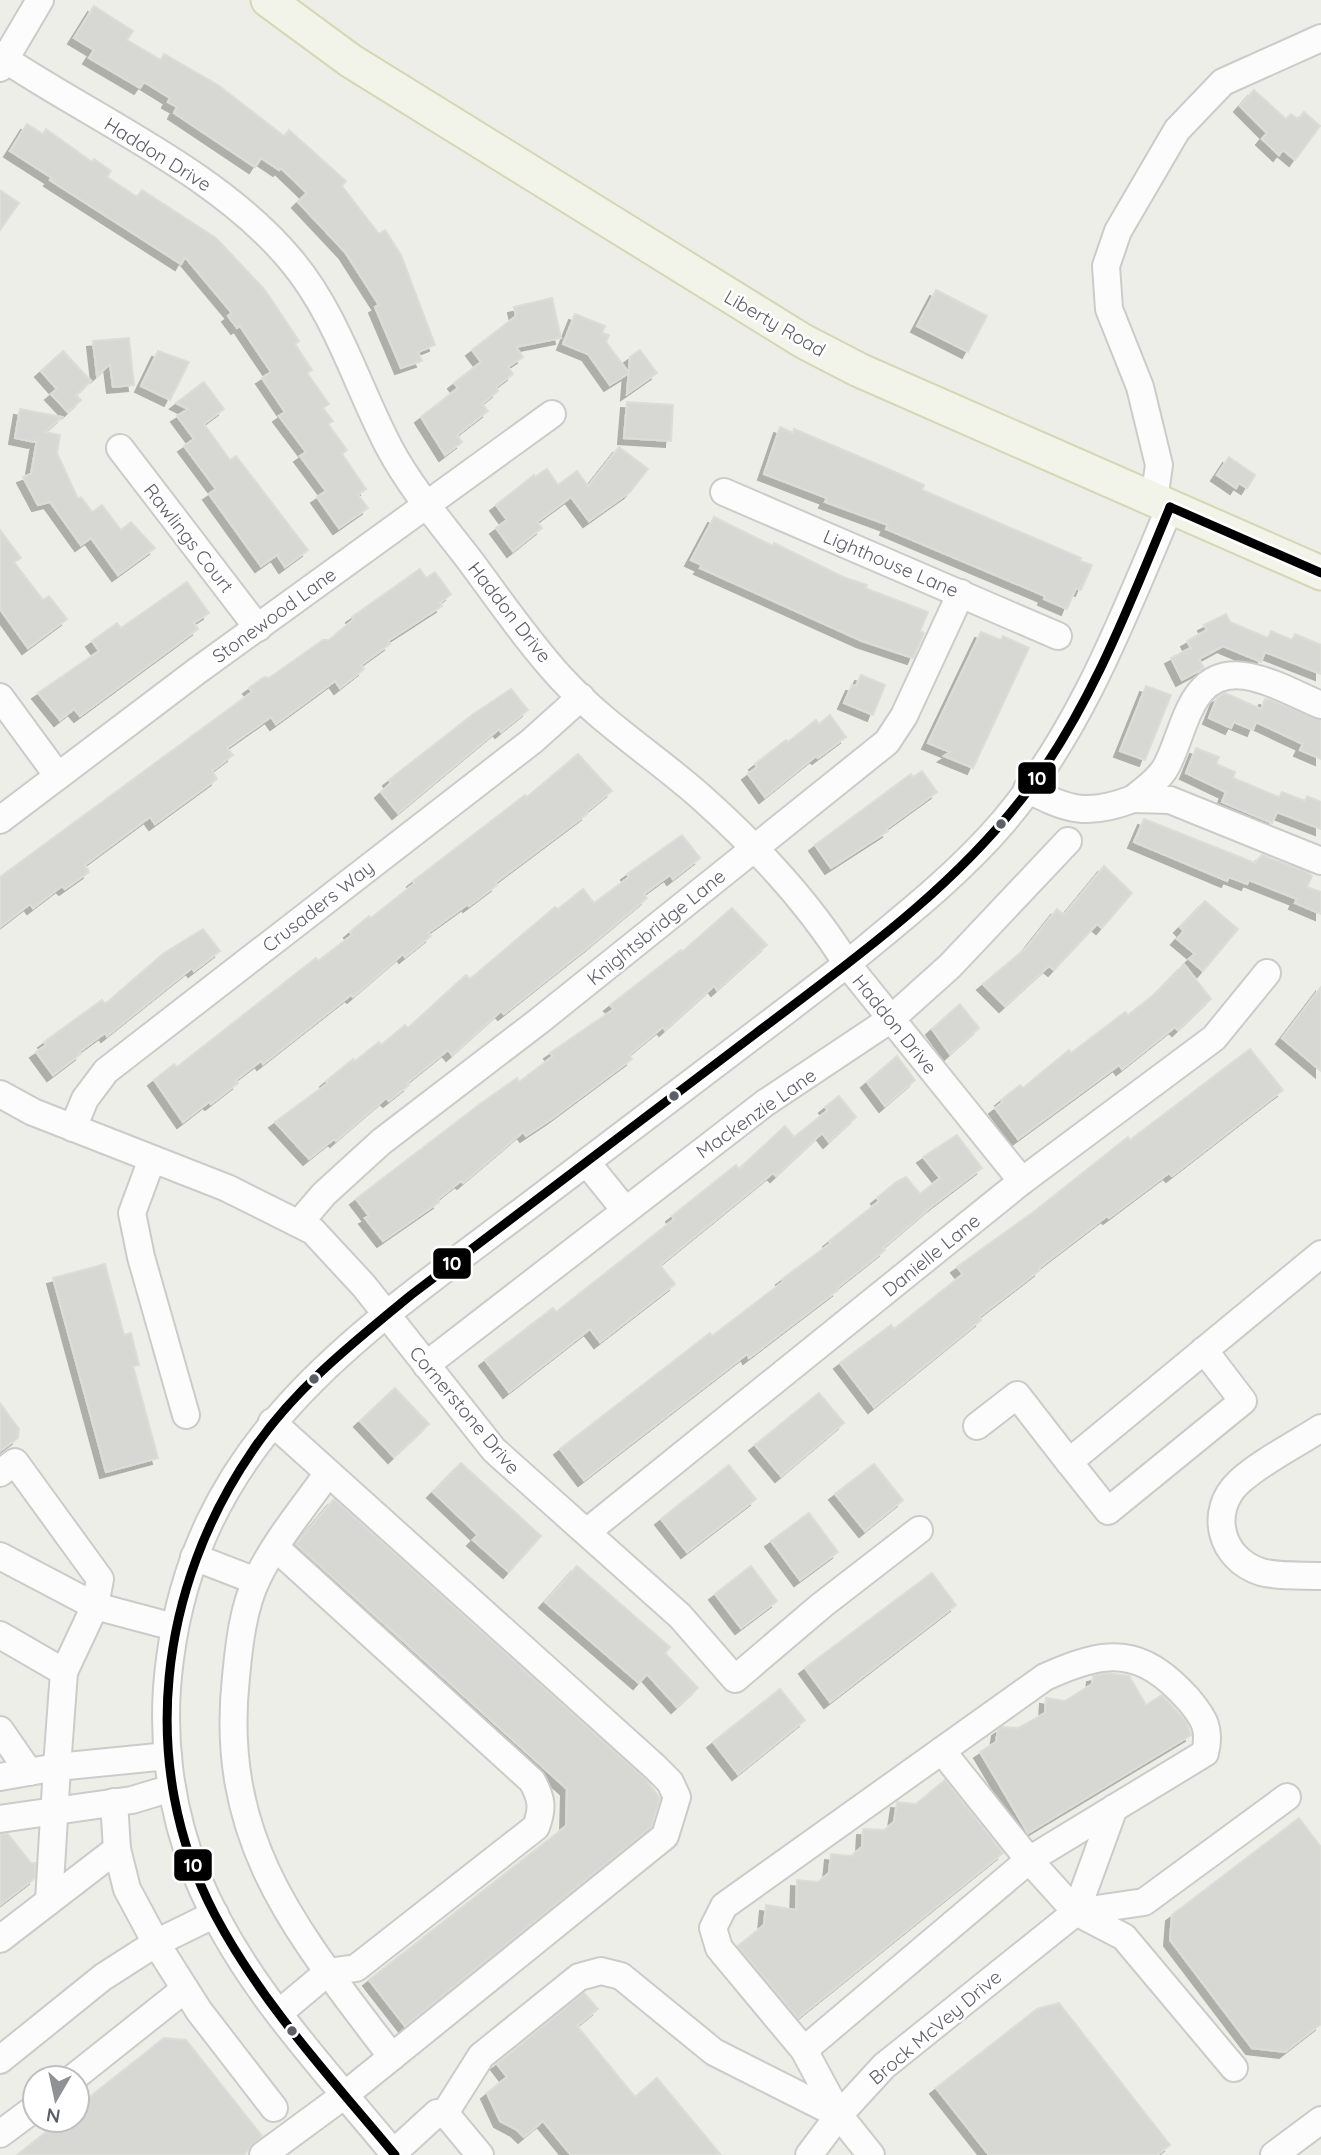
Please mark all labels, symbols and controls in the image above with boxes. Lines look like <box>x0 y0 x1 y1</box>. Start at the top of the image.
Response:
street label: Haddon Drive <box>100 112 216 196</box>
street label: Liberty Road <box>720 284 830 362</box>
street label: Rawlings Court <box>139 479 239 597</box>
street label: Lighthouse Lane <box>820 524 962 602</box>
street label: Haddon Drive <box>463 557 557 667</box>
street label: Stonewood Lane <box>207 562 341 668</box>
line badge: 10 <box>1017 761 1057 795</box>
text: 10 <box>1027 766 1047 790</box>
unlabelled marker <box>994 817 1008 831</box>
street label: Crusaders Way <box>257 855 379 957</box>
street label: Knightsbridge Lane <box>582 864 730 990</box>
street label: Haddon Drive <box>847 969 943 1079</box>
street label: Mackenzie Lane <box>691 1063 821 1163</box>
unlabelled marker <box>667 1089 681 1103</box>
street label: Danielle Lane <box>877 1208 985 1302</box>
line badge: 10 <box>432 1247 472 1280</box>
text: 10 <box>442 1251 462 1275</box>
street label: Cornerstone Drive <box>405 1341 525 1479</box>
unlabelled marker <box>307 1372 321 1386</box>
line badge: 10 <box>173 1848 213 1882</box>
text: 10 <box>183 1853 203 1877</box>
street label: Brock McVey Drive <box>864 1965 1006 2089</box>
unlabelled marker <box>285 2024 299 2038</box>
north arrow <box>21 2064 91 2134</box>
text: N <box>45 2103 62 2129</box>

